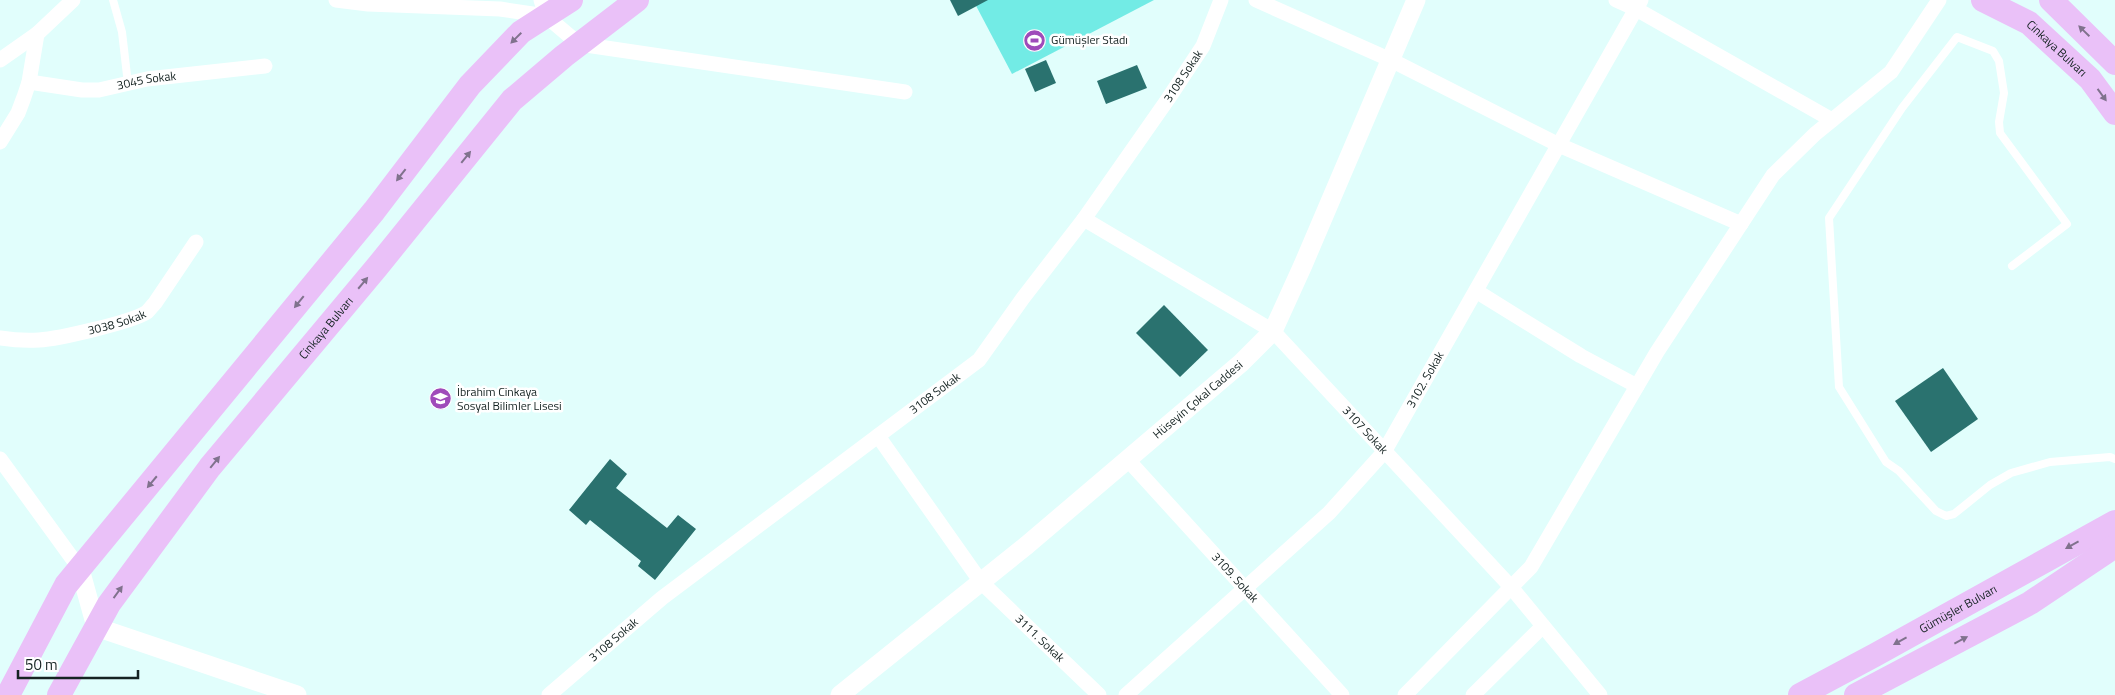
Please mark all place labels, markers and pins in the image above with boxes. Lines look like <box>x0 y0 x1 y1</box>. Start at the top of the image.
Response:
sports icon: Gümüşler Stadı <box>1023 28 1047 52</box>
place label: Gümüşler Stadı <box>1051 30 1128 49</box>
place label: İbrahim Cinkaya Sosyal Bilimler Lisesi <box>457 382 562 415</box>
school or university icon: İbrahim Cinkaya Sosyal Bilimler Lisesi <box>429 387 453 411</box>

